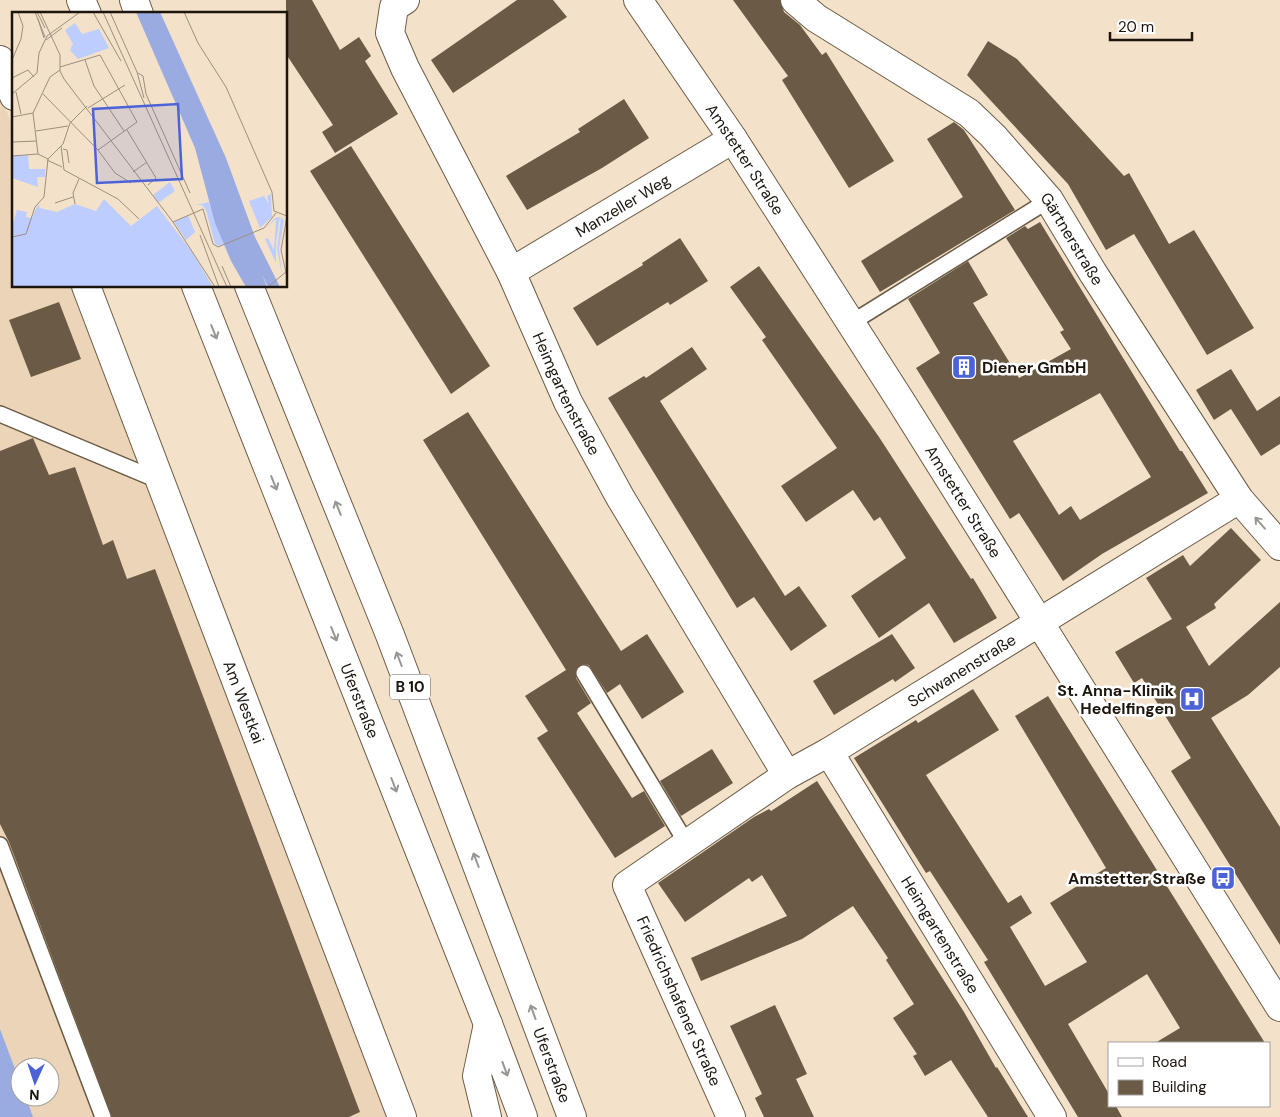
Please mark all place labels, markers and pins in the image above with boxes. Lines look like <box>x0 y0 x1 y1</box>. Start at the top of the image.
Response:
building icon: Diener GmbH <box>951 354 977 380</box>
place label: Diener GmbH <box>982 357 1087 378</box>
place label: St. Anna-Klinik Hedelfingen <box>1057 680 1175 719</box>
hospital icon: St. Anna-Klinik Hedelfingen <box>1179 686 1205 712</box>
bus stop icon: Amstetter Straße <box>1210 865 1236 891</box>
place label: Amstetter Straße <box>1068 868 1206 889</box>

